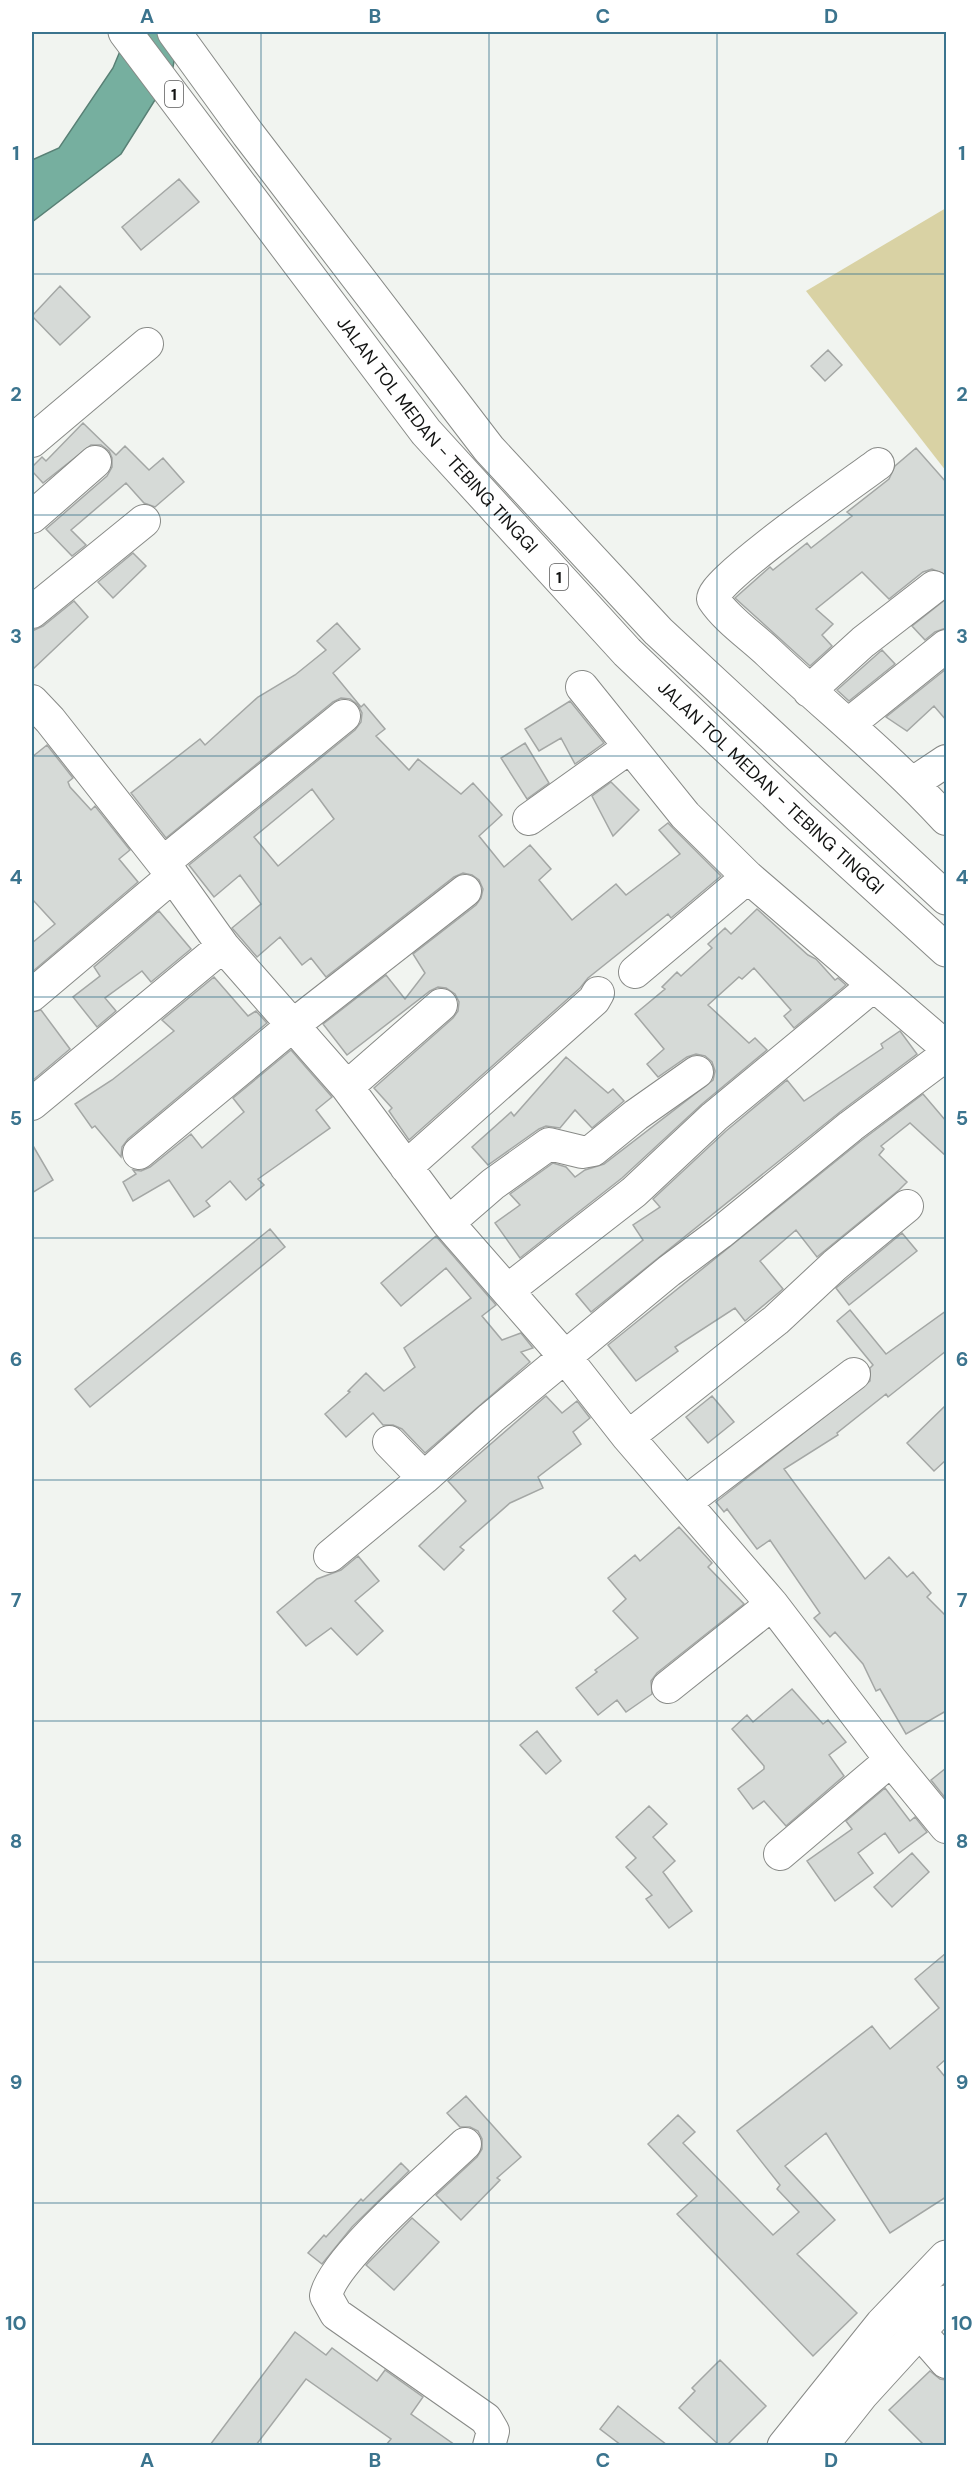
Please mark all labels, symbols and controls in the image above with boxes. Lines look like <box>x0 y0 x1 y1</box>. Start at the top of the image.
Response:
text: A <box>140 3 154 29</box>
text: B <box>369 3 381 29</box>
text: C <box>596 3 610 29</box>
text: D <box>824 3 838 29</box>
road number: 1 <box>165 81 183 107</box>
text: 1 <box>12 140 20 166</box>
text: 1 <box>958 140 966 166</box>
street label: JALAN TOL MEDAN - TEBING TINGGI <box>331 312 543 558</box>
text: 2 <box>10 381 22 407</box>
text: 2 <box>956 381 968 407</box>
road number: 1 <box>550 564 568 590</box>
text: 3 <box>10 623 22 649</box>
text: 3 <box>956 623 968 649</box>
street label: JALAN TOL MEDAN - TEBING TINGGI <box>652 675 889 899</box>
text: 4 <box>10 864 23 890</box>
text: 4 <box>956 864 969 890</box>
text: 5 <box>10 1105 22 1131</box>
text: 5 <box>956 1105 968 1131</box>
text: 6 <box>10 1346 22 1372</box>
text: 6 <box>956 1346 968 1372</box>
text: 7 <box>11 1587 22 1613</box>
text: 7 <box>957 1587 968 1613</box>
text: 8 <box>10 1828 22 1854</box>
text: 8 <box>956 1828 968 1854</box>
text: 9 <box>10 2069 22 2095</box>
text: 9 <box>956 2069 968 2095</box>
text: 10 <box>5 2310 27 2336</box>
text: 10 <box>951 2310 973 2336</box>
text: A <box>140 2447 154 2473</box>
text: B <box>369 2447 381 2473</box>
text: C <box>596 2447 610 2473</box>
text: D <box>824 2447 838 2473</box>

